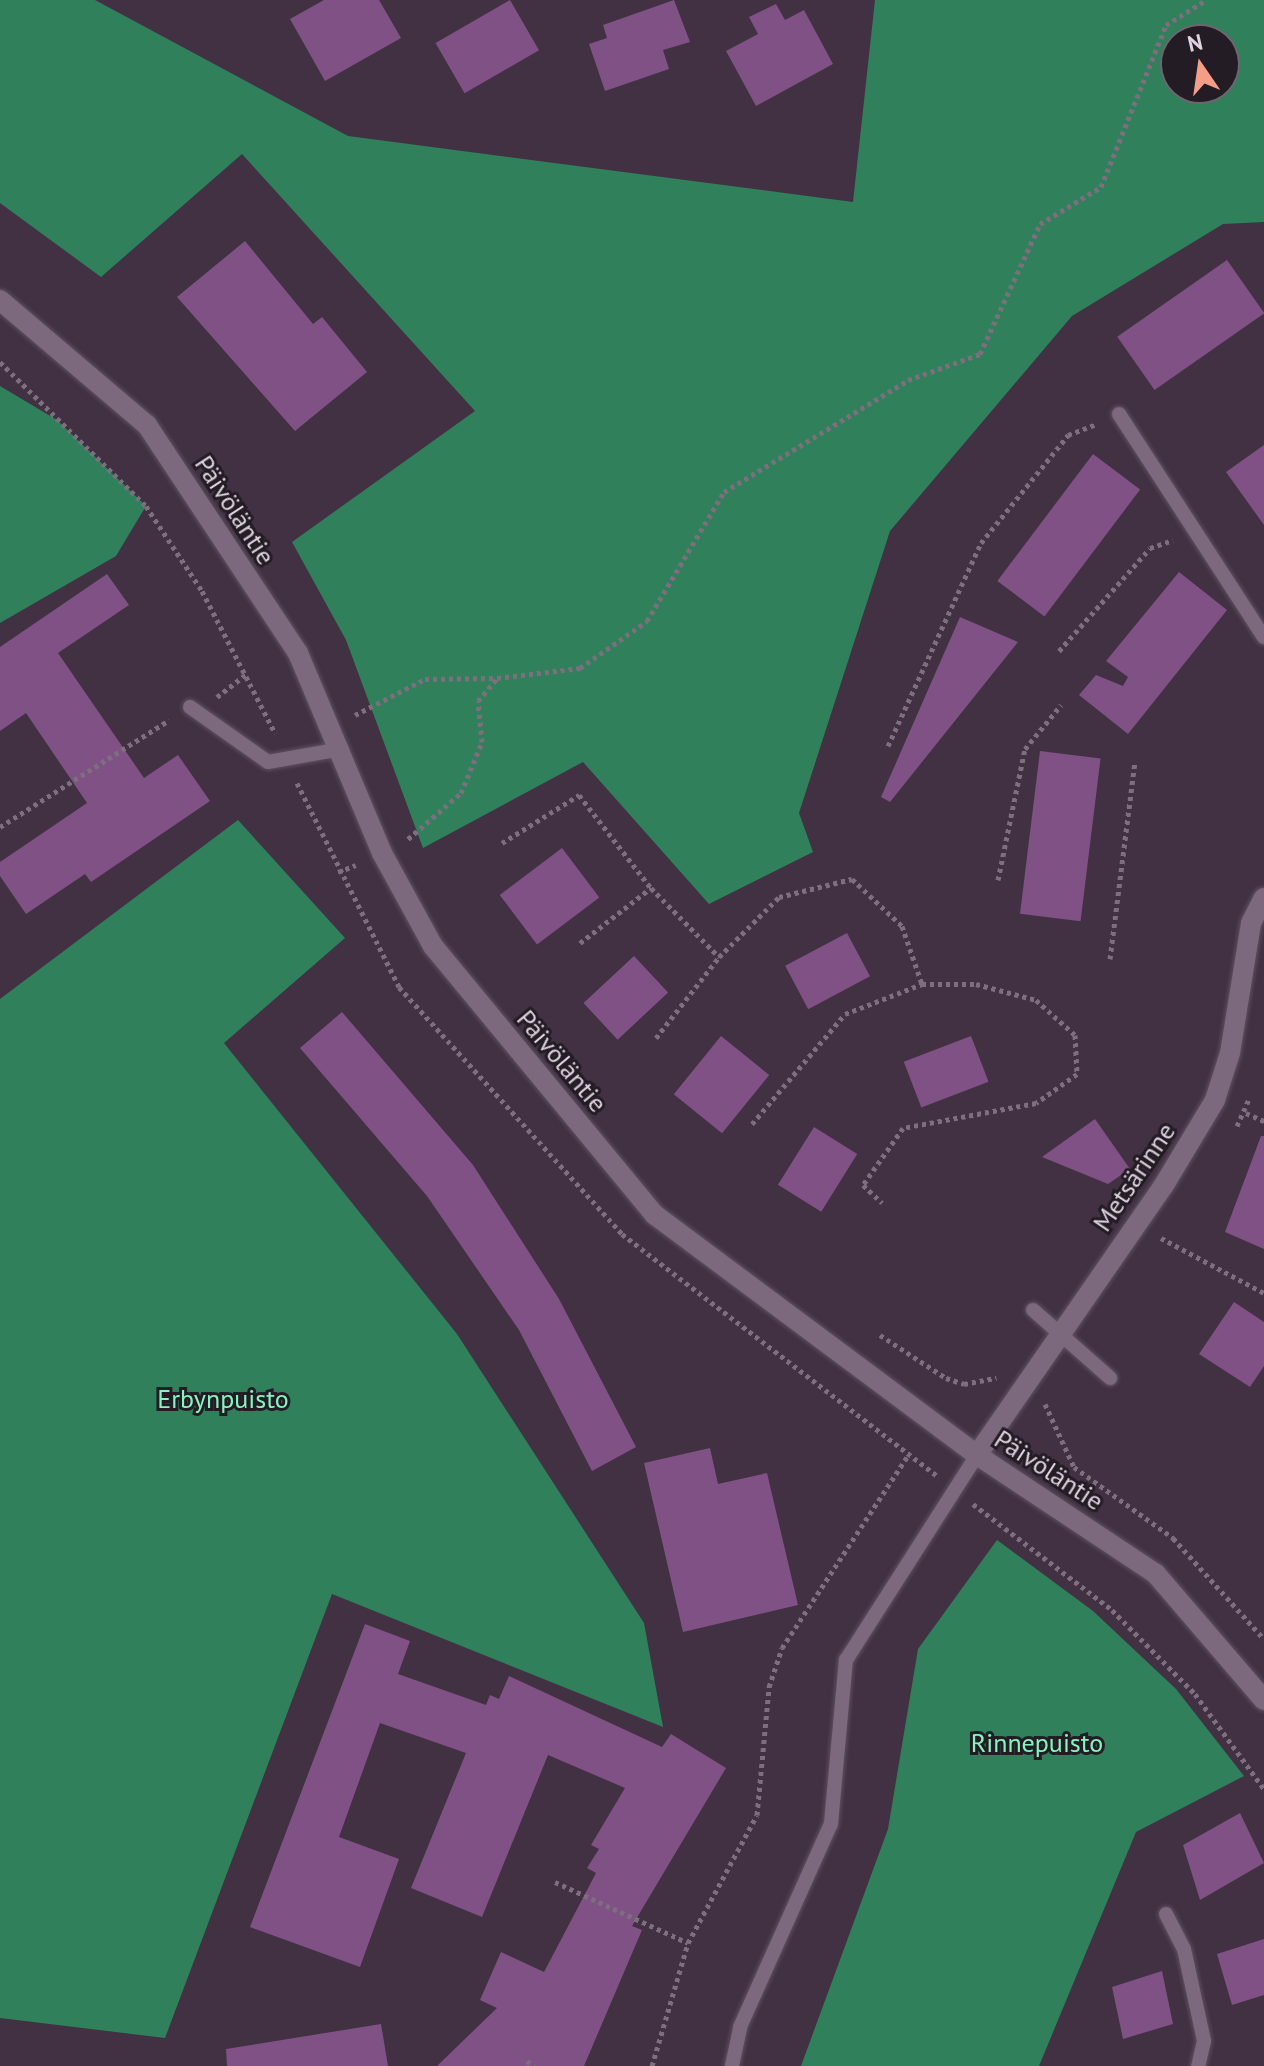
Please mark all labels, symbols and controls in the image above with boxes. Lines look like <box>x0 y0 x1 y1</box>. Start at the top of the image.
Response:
north arrow <box>1160 24 1240 104</box>
text: N <box>1185 27 1205 58</box>
street label: Päivöläntie <box>188 450 282 570</box>
street label: Päivöläntie <box>510 1004 614 1118</box>
street label: Metsärinne <box>1086 1117 1182 1237</box>
park label: Erbynpuisto <box>157 1383 289 1415</box>
street label: Päivöläntie <box>989 1423 1109 1517</box>
park label: Rinnepuisto <box>971 1727 1103 1759</box>

